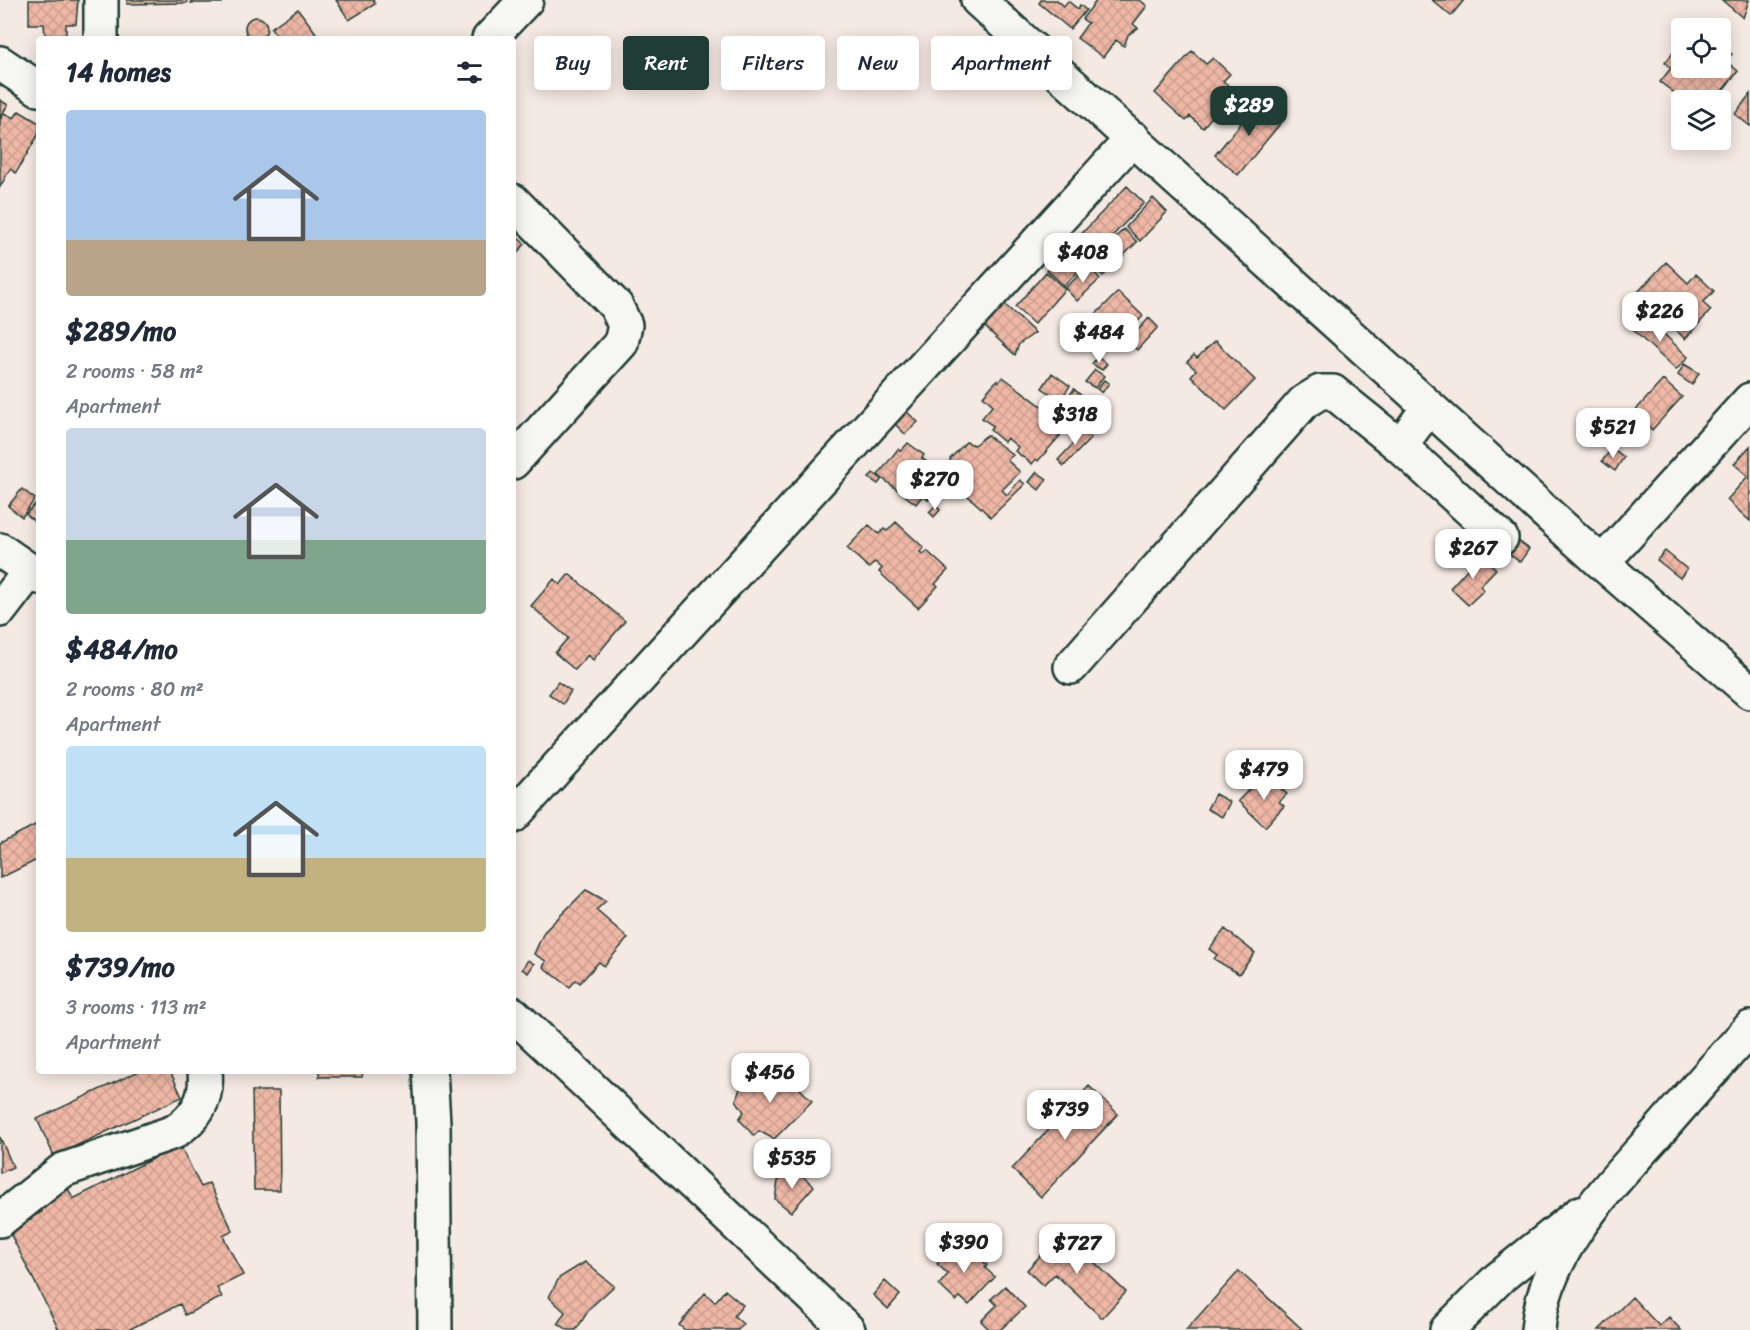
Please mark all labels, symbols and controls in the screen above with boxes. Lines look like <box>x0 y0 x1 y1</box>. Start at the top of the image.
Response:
map controls <box>1671 18 1731 150</box>
button: locate <box>1671 18 1731 78</box>
chip: Buy <box>534 36 611 90</box>
chip: Rent <box>623 36 709 90</box>
chip: Filters <box>721 36 825 90</box>
chip: New <box>837 36 919 90</box>
chip: Apartment <box>931 36 1072 90</box>
text: 14 homes <box>66 49 171 95</box>
icon: filters <box>453 56 486 89</box>
pin: $289 <box>1213 86 1285 137</box>
text: $289 <box>1224 88 1274 123</box>
button: layers <box>1671 90 1731 150</box>
icon: home <box>222 149 330 257</box>
pin: $408 <box>1047 233 1119 284</box>
text: $408 <box>1058 235 1108 270</box>
pin: $226 <box>1624 292 1696 343</box>
text: $226 <box>1636 294 1684 329</box>
text: $289/mo <box>66 308 176 354</box>
pin: $484 <box>1063 313 1135 364</box>
text: $484 <box>1074 315 1124 350</box>
text: 2 rooms · 58 m² <box>66 354 203 389</box>
text: Apartment <box>66 389 160 424</box>
pin: $318 <box>1039 395 1111 446</box>
text: $318 <box>1052 397 1098 432</box>
pin: $521 <box>1577 408 1649 459</box>
text: $521 <box>1590 410 1636 445</box>
pin: $270 <box>899 460 971 511</box>
text: $270 <box>910 462 960 497</box>
icon: home <box>222 467 330 575</box>
pin: $267 <box>1437 529 1509 580</box>
text: $267 <box>1449 531 1497 566</box>
text: $484/mo <box>66 626 178 672</box>
text: 2 rooms · 80 m² <box>66 672 204 707</box>
text: Apartment <box>66 707 160 742</box>
pin: $479 <box>1228 750 1300 801</box>
text: $479 <box>1239 752 1289 787</box>
icon: home <box>222 785 330 893</box>
text: $739/mo <box>66 944 175 990</box>
text: 3 rooms · 113 m² <box>66 990 207 1025</box>
text: Apartment <box>66 1025 160 1060</box>
pin: $456 <box>734 1053 806 1104</box>
text: $456 <box>745 1055 795 1090</box>
pin: $739 <box>1029 1090 1101 1141</box>
text: $739 <box>1041 1092 1089 1127</box>
pin: $535 <box>756 1139 828 1190</box>
text: $535 <box>768 1141 816 1176</box>
pin: $390 <box>928 1223 1000 1274</box>
pin: $727 <box>1041 1224 1113 1275</box>
text: $390 <box>939 1225 989 1260</box>
text: $727 <box>1053 1226 1101 1261</box>

